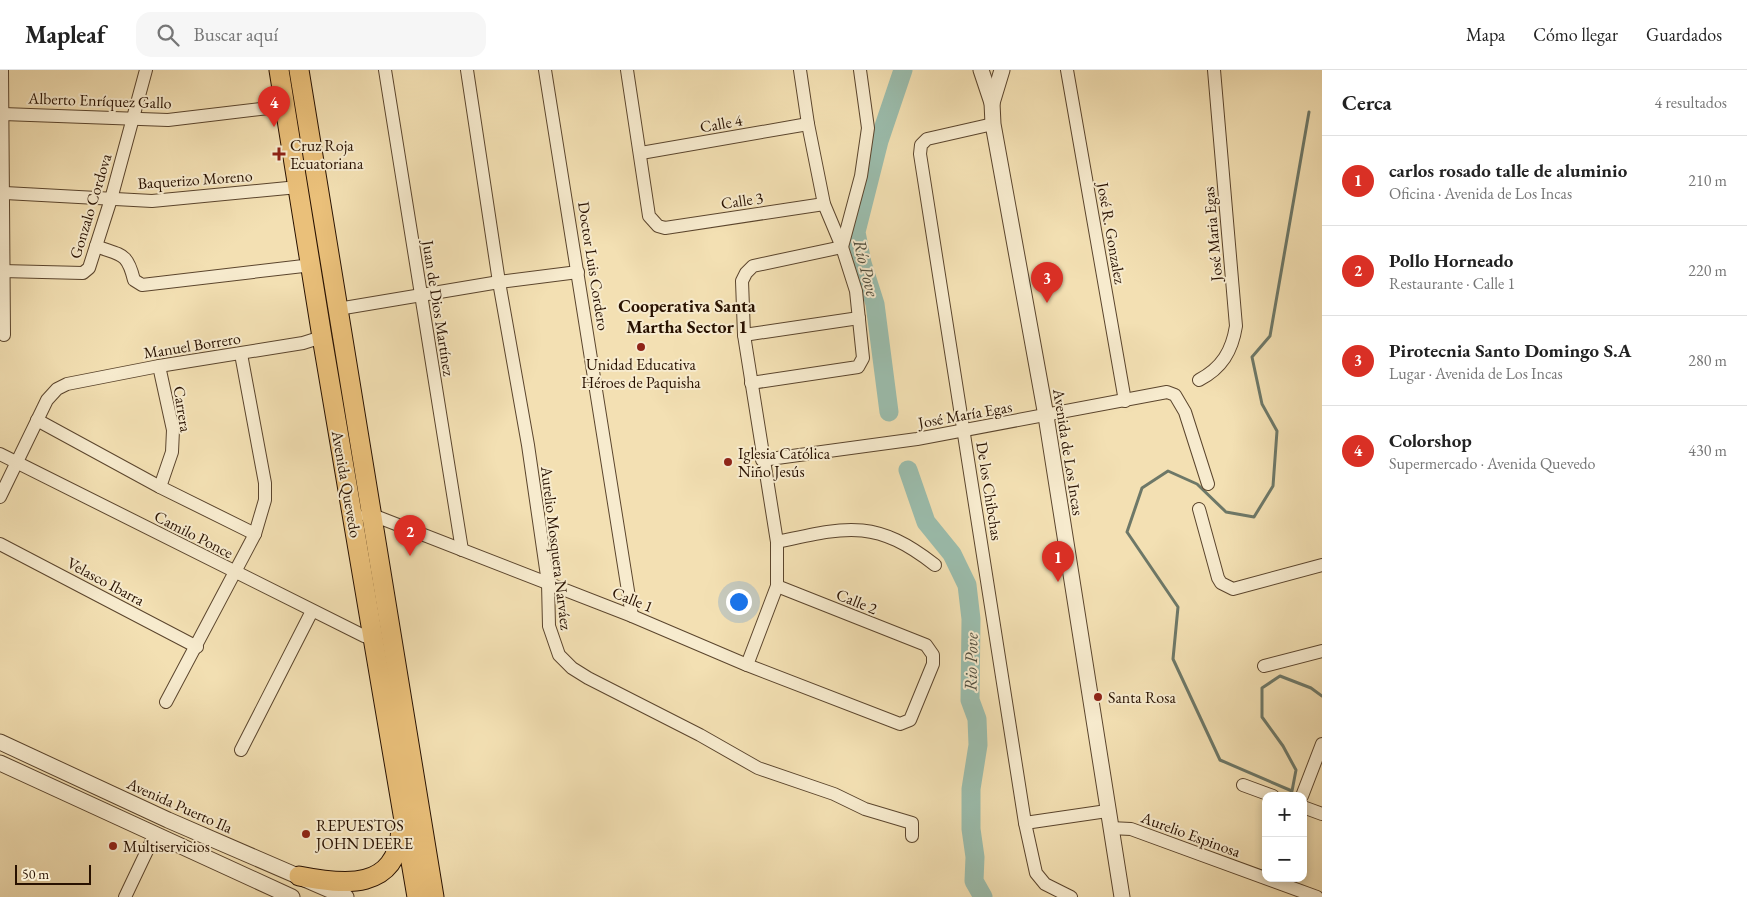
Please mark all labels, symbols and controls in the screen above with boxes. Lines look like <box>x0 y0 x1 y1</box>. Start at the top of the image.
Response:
search box <box>136 12 486 57</box>
text: Mapleaf <box>25 19 106 50</box>
icon: search <box>154 21 182 49</box>
text: Buscar aquí <box>194 22 278 47</box>
text: Mapa <box>1466 23 1505 46</box>
text: Cómo llegar <box>1533 23 1618 46</box>
text: Guardados <box>1646 23 1722 46</box>
pin: 4 <box>258 86 290 127</box>
street label: Alberto Enríquez Gallo <box>27 87 172 114</box>
text: Cerca <box>1342 89 1392 116</box>
text: 4 resultados <box>1655 92 1727 113</box>
street label: Calle 4 <box>698 109 744 138</box>
place label: Cruz Roja Ecuatoriana <box>290 135 364 174</box>
marker: Cruz Roja Ecuatoriana <box>272 147 286 161</box>
street label: Gonzalo Cordova <box>65 150 117 261</box>
text: carlos rosado talle de aluminio <box>1389 158 1627 183</box>
street label: Baquerizo Moreno <box>137 165 253 194</box>
text: 1 <box>1354 170 1362 191</box>
text: 210 m <box>1688 170 1727 191</box>
street label: José R. Gonzalez <box>1092 179 1131 286</box>
text: Oficina · Avenida de Los Incas <box>1389 183 1572 204</box>
street label: José Maria Egas <box>1198 186 1227 284</box>
street label: Calle 3 <box>720 187 765 214</box>
street label: Doctor Luis Cordero <box>573 200 614 332</box>
street label: Juan de Dios Martínez <box>417 237 460 377</box>
water label: Río Pove <box>848 237 885 300</box>
text: Pollo Horneado <box>1389 248 1513 273</box>
text: 2 <box>1354 260 1362 281</box>
text: 220 m <box>1688 260 1727 281</box>
pin: 3 <box>1031 262 1063 303</box>
text: Restaurante · Calle 1 <box>1389 273 1515 294</box>
district label: Cooperativa Santa Martha Sector 1 <box>618 294 756 338</box>
street label: Manuel Borrero <box>142 327 242 364</box>
text: Pirotecnia Santo Domingo S.A <box>1389 338 1631 363</box>
marker: Unidad Educativa Héroes de Paquisha <box>635 341 647 353</box>
text: 3 <box>1354 350 1362 371</box>
text: 280 m <box>1688 350 1727 371</box>
place label: Unidad Educativa Héroes de Paquisha <box>581 354 701 393</box>
text: Lugar · Avenida de Los Incas <box>1389 363 1563 384</box>
street label: Carrera <box>169 385 197 434</box>
street label: Avenida de Los Incas <box>1048 386 1089 517</box>
street label: José María Egas <box>915 396 1014 433</box>
street label: Avenida Quevedo <box>327 428 366 539</box>
text: Colorshop <box>1389 428 1472 453</box>
street label: De los Chibchas <box>971 440 1008 542</box>
text: 4 <box>1354 440 1362 461</box>
text: 430 m <box>1688 440 1727 461</box>
place label: Iglesia Católica Niño Jesús <box>738 443 831 482</box>
text: Supermercado · Avenida Quevedo <box>1389 453 1596 474</box>
marker: Iglesia Católica Niño Jesús <box>722 456 734 468</box>
street label: Aurelio Mosquera Narváez <box>536 464 577 631</box>
street label: Camilo Ponce <box>151 506 237 563</box>
pin: 2 <box>394 515 426 556</box>
pin: 1 <box>1042 541 1074 582</box>
street label: Velasco Ibarra <box>63 552 149 611</box>
street label: Calle 1 <box>609 582 656 617</box>
street label: Calle 2 <box>833 584 881 619</box>
your location <box>726 589 752 615</box>
water label: Rio Pove <box>958 632 983 691</box>
place label: Santa Rosa <box>1108 687 1176 708</box>
marker: Santa Rosa <box>1092 691 1104 703</box>
street label: Avenida Puerto Ila <box>123 772 236 838</box>
map controls <box>1262 792 1307 882</box>
button: + <box>1262 792 1307 837</box>
street label: Aurelio Espinosa <box>1137 806 1244 862</box>
place label: REPUESTOS JOHN DEERE <box>314 815 413 854</box>
marker: REPUESTOS JOHN DEERE <box>300 828 312 840</box>
place label: Multiservicios <box>123 836 210 857</box>
button: − <box>1262 837 1307 882</box>
marker: Multiservicios <box>107 840 119 852</box>
scale bar <box>15 862 91 885</box>
text: 50 m <box>22 865 49 883</box>

